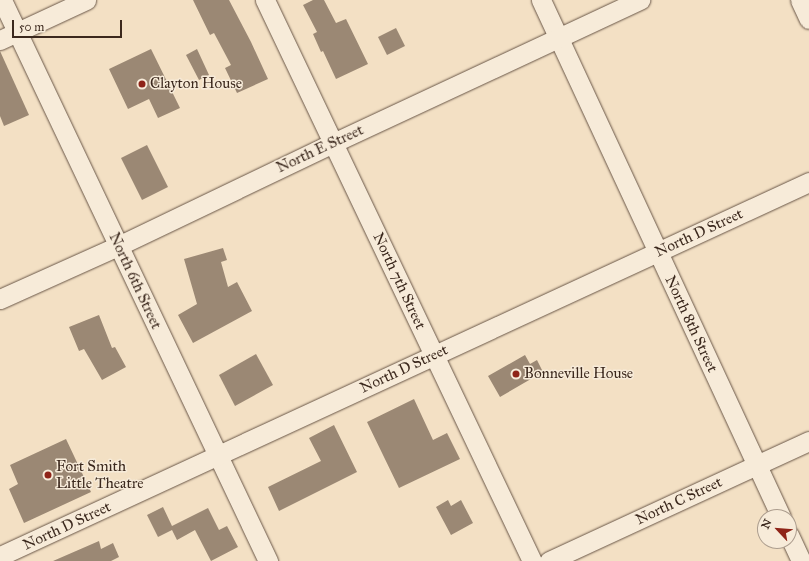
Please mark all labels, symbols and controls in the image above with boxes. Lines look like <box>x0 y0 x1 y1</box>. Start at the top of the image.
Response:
scale bar <box>14 12 124 38</box>
text: 50 m <box>19 20 44 34</box>
place label: Clayton House <box>150 75 242 93</box>
marker: Clayton House <box>137 79 147 89</box>
street label: North E Street <box>274 121 366 177</box>
street label: North D Street <box>652 205 746 261</box>
street label: North 6th Street <box>105 230 165 332</box>
street label: North 7th Street <box>369 230 429 332</box>
street label: North 8th Street <box>661 273 721 375</box>
street label: North D Street <box>357 341 451 397</box>
place label: Bonneville House <box>524 365 633 383</box>
marker: Bonneville House <box>511 369 521 379</box>
place label: Fort Smith Little Theatre <box>56 457 143 492</box>
marker: Fort Smith Little Theatre <box>43 470 53 480</box>
street label: North C Street <box>633 473 725 529</box>
street label: North D Street <box>20 498 114 554</box>
north arrow <box>757 509 797 549</box>
text: N <box>759 517 775 531</box>

